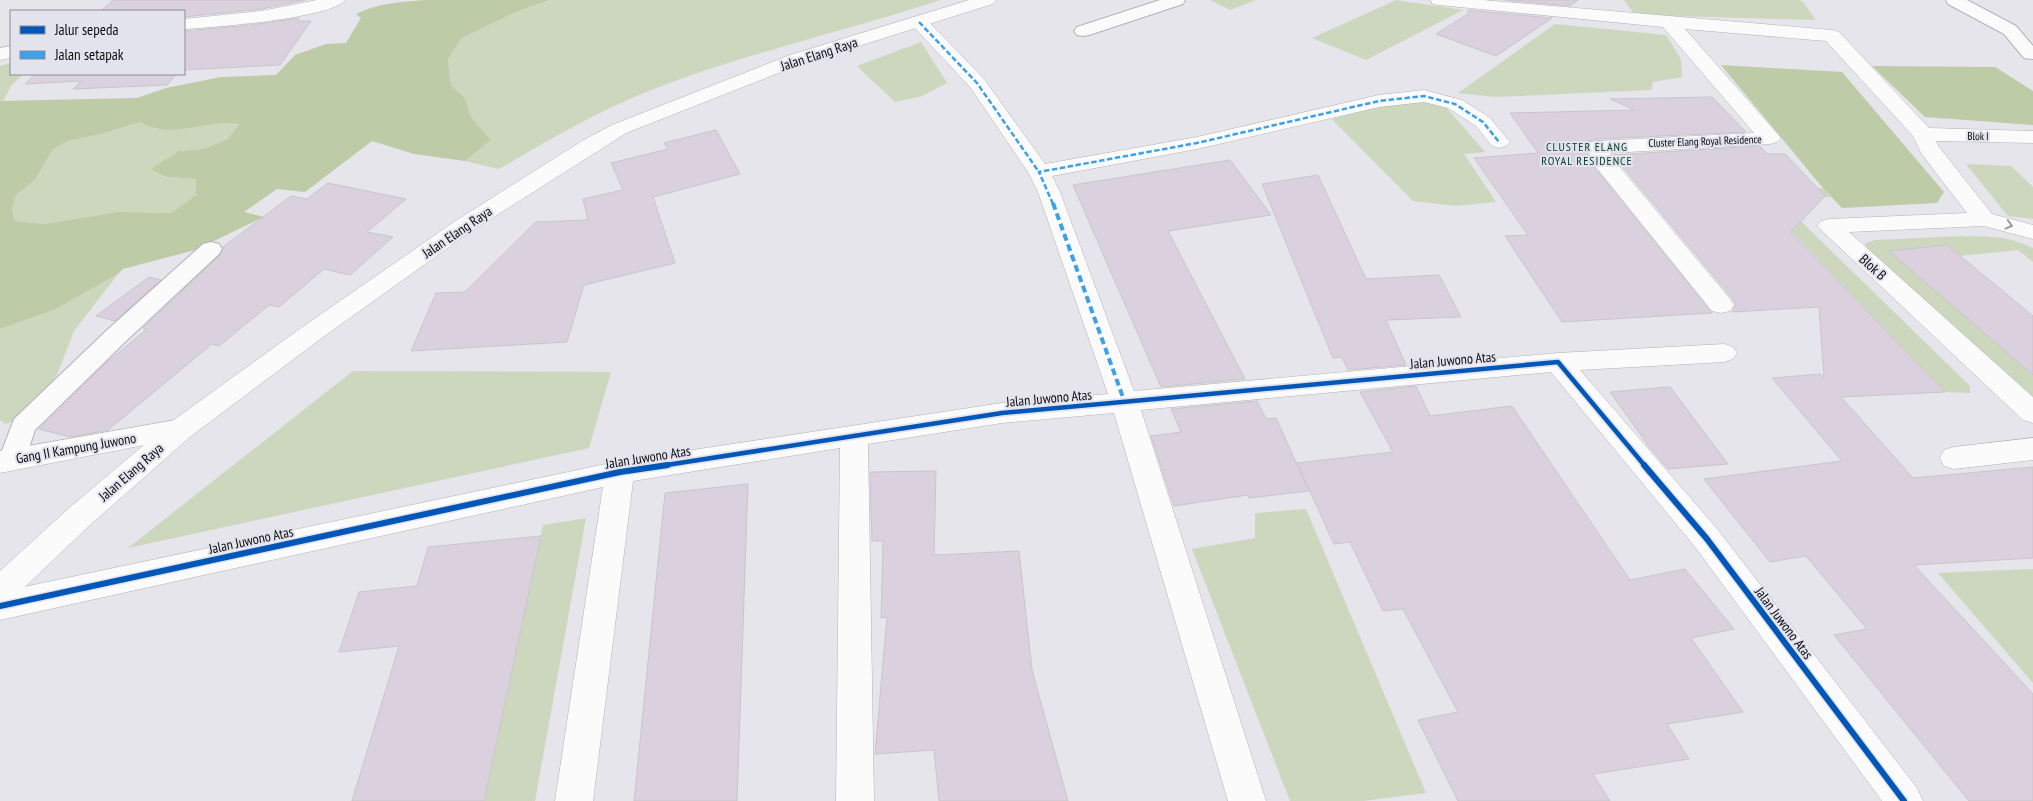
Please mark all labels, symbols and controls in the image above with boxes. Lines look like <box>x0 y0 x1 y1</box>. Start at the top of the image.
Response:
legend <box>10 10 185 75</box>
text: Jalur sepeda <box>54 20 118 39</box>
street label: Jalan Elang Raya <box>777 33 860 75</box>
text: Jalan setapak <box>54 45 124 64</box>
street label: Blok I <box>1967 129 1989 143</box>
street label: Cluster Elang Royal Residence <box>1648 132 1762 150</box>
district label: CLUSTER ELANG ROYAL RESIDENCE <box>1541 139 1633 168</box>
street label: Jalan Elang Raya <box>418 202 495 262</box>
one-way arrow <box>2004 220 2012 230</box>
street label: Blok B <box>1856 250 1890 284</box>
street label: Jalan Juwono Atas <box>1408 347 1497 373</box>
street label: Jalan Juwono Atas <box>1004 385 1093 411</box>
street label: Gang II Kampung Juwono <box>15 429 137 467</box>
street label: Jalan Elang Raya <box>94 439 167 506</box>
street label: Jalan Juwono Atas <box>603 441 692 473</box>
street label: Jalan Juwono Atas <box>206 522 295 558</box>
street label: Jalan Juwono Atas <box>1750 582 1817 663</box>

